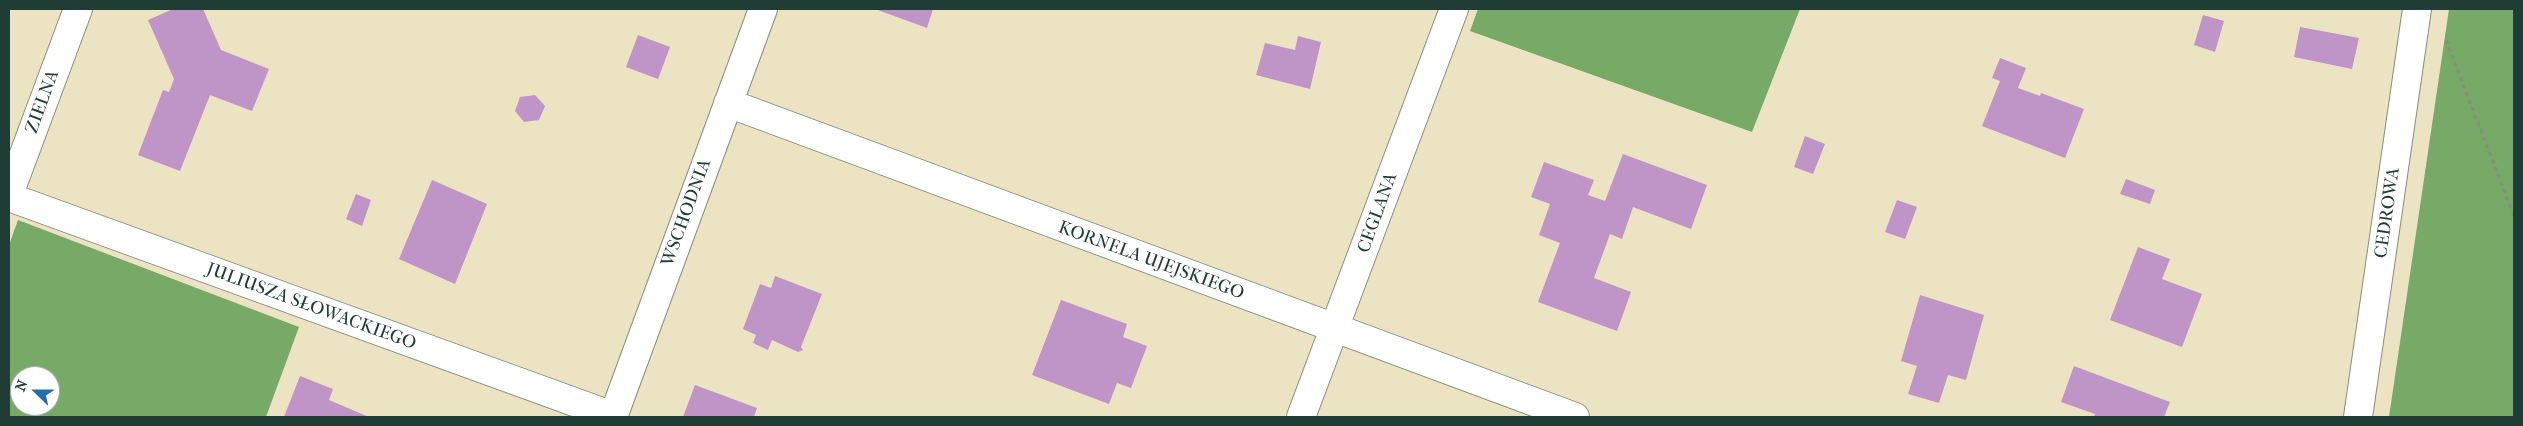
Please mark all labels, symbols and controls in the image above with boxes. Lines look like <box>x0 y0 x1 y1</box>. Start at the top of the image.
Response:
street label: ZIELNA <box>22 67 64 137</box>
street label: WSCHODNIA <box>658 156 716 270</box>
street label: CEDROWA <box>2371 166 2405 260</box>
street label: CEGLANA <box>1354 170 1402 256</box>
street label: KORNELA UJEJSKIEGO <box>1055 217 1247 305</box>
street label: JULIUSZA SŁOWACKIEGO <box>203 259 419 355</box>
north arrow <box>10 366 60 416</box>
text: N <box>12 377 31 394</box>

